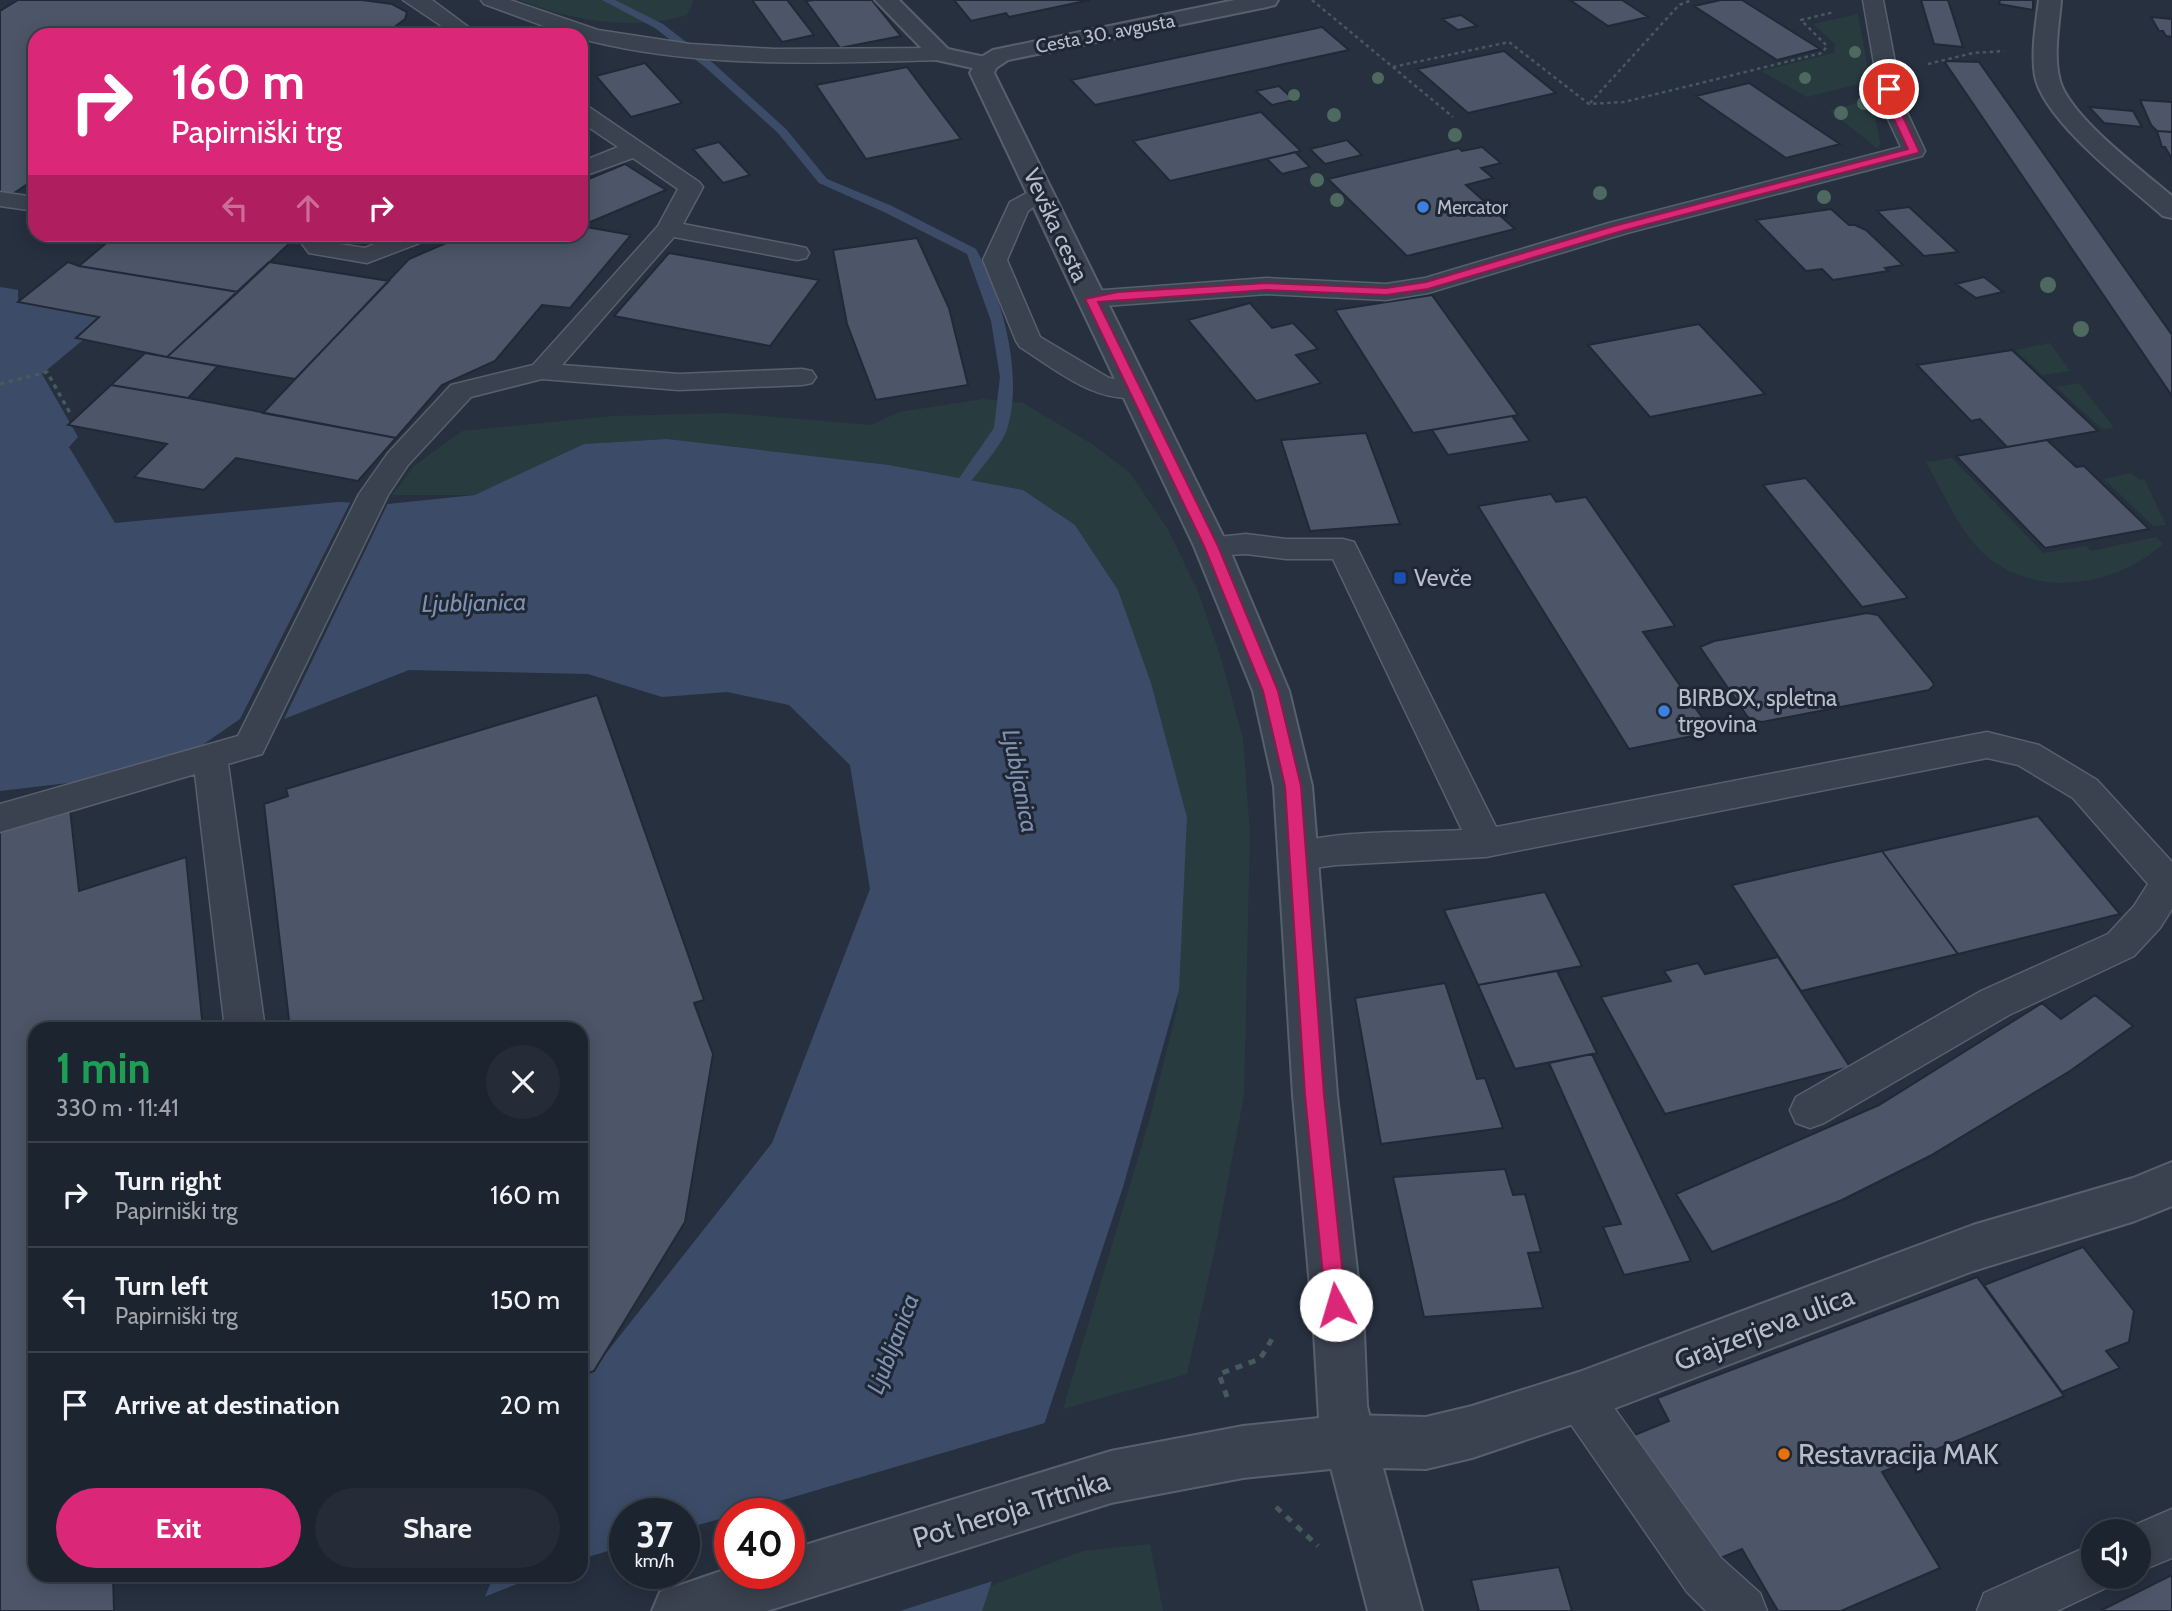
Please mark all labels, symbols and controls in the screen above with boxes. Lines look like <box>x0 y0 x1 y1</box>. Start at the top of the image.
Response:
street label: Cesta 30. avgusta <box>1034 9 1177 58</box>
text: 160 m <box>171 52 305 111</box>
icon: right <box>56 56 147 147</box>
pin <box>1859 59 1919 119</box>
icon: arrive <box>1870 70 1908 108</box>
text: Papirniški trg <box>171 112 342 151</box>
street label: Vevška cesta <box>1018 164 1094 286</box>
icon: left <box>216 189 254 227</box>
icon: ahead <box>289 189 327 227</box>
icon: right <box>362 189 400 227</box>
place label: Mercator <box>1437 196 1508 219</box>
marker: Mercator <box>1415 199 1431 215</box>
place label: Vevče <box>1414 564 1472 592</box>
marker: Vevče <box>1392 570 1408 586</box>
water label: Ljubljanica <box>421 587 527 618</box>
place label: BIRBOX, spletna trgovina <box>1678 684 1837 738</box>
marker: BIRBOX, spletna trgovina <box>1656 703 1672 719</box>
water label: Ljubljanica <box>996 727 1045 835</box>
text: 1 min <box>56 1042 151 1094</box>
button: close <box>486 1045 560 1119</box>
text: 330 m · 11:41 <box>56 1094 179 1122</box>
text: Turn right <box>115 1165 221 1197</box>
icon: right <box>56 1176 94 1214</box>
text: 160 m <box>490 1179 560 1211</box>
text: Papirniški trg <box>115 1197 238 1225</box>
position arrow <box>1299 1268 1373 1342</box>
text: Turn left <box>115 1270 208 1302</box>
street label: Grajzerjeva ulica <box>1669 1278 1859 1378</box>
icon: left <box>56 1281 94 1319</box>
text: 150 m <box>491 1284 560 1316</box>
water label: Ljubljanica <box>860 1290 925 1398</box>
text: Papirniški trg <box>115 1302 238 1330</box>
icon: arrive <box>56 1386 94 1424</box>
text: Arrive at destination <box>115 1389 340 1421</box>
text: 20 m <box>500 1389 560 1421</box>
place label: Restavracija MAK <box>1798 1437 1999 1471</box>
marker: Restavracija MAK <box>1776 1446 1792 1462</box>
street label: Pot heroja Trtnika <box>909 1463 1114 1555</box>
button: Exit <box>56 1488 301 1568</box>
button: Share <box>315 1488 560 1568</box>
speed limit sign: 40 <box>714 1498 805 1589</box>
text: 37 <box>636 1513 673 1556</box>
map controls <box>2081 1519 2151 1589</box>
button: sound <box>2081 1519 2151 1589</box>
text: km/h <box>635 1550 674 1572</box>

